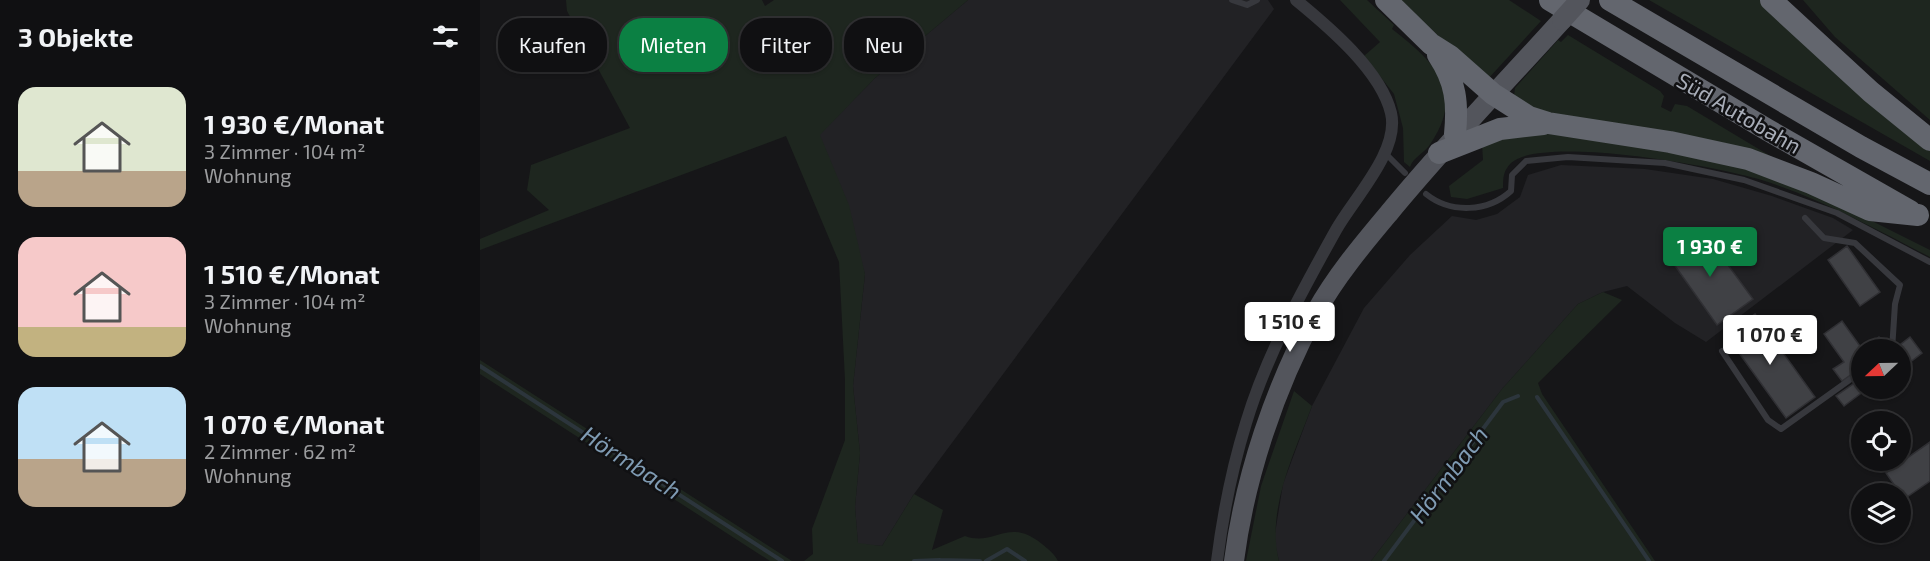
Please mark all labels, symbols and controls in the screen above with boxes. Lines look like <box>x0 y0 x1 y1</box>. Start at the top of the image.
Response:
chip: Kaufen <box>498 18 607 72</box>
chip: Mieten <box>619 18 728 72</box>
chip: Filter <box>740 18 832 72</box>
chip: Neu <box>844 18 924 72</box>
icon: filters <box>429 20 462 53</box>
text: 3 Objekte <box>18 21 133 52</box>
street label: Süd Autobahn <box>1673 66 1806 158</box>
text: 1 930 €/Monat <box>204 108 384 139</box>
icon: home <box>66 111 138 183</box>
text: 3 Zimmer · 104 m² <box>204 139 365 163</box>
text: Wohnung <box>204 163 291 187</box>
pin: 1 930 € <box>1655 227 1765 278</box>
text: 1 930 € <box>1677 234 1743 258</box>
text: 1 510 €/Monat <box>204 258 380 289</box>
icon: home <box>66 261 138 333</box>
text: 3 Zimmer · 104 m² <box>204 289 365 313</box>
pin: 1 510 € <box>1235 302 1345 353</box>
text: 1 510 € <box>1259 309 1321 333</box>
text: Wohnung <box>204 313 291 337</box>
pin: 1 070 € <box>1715 315 1825 366</box>
text: 1 070 € <box>1737 322 1803 346</box>
north arrow <box>1851 339 1911 399</box>
map controls <box>1851 339 1911 543</box>
text: 1 070 €/Monat <box>204 408 384 439</box>
icon: home <box>66 411 138 483</box>
button: locate <box>1851 411 1911 471</box>
water label: Hörmbach <box>577 419 687 505</box>
water label: Hörmbach <box>1402 420 1493 528</box>
text: 2 Zimmer · 62 m² <box>204 439 356 463</box>
text: Wohnung <box>204 463 291 487</box>
button: layers <box>1851 483 1911 543</box>

